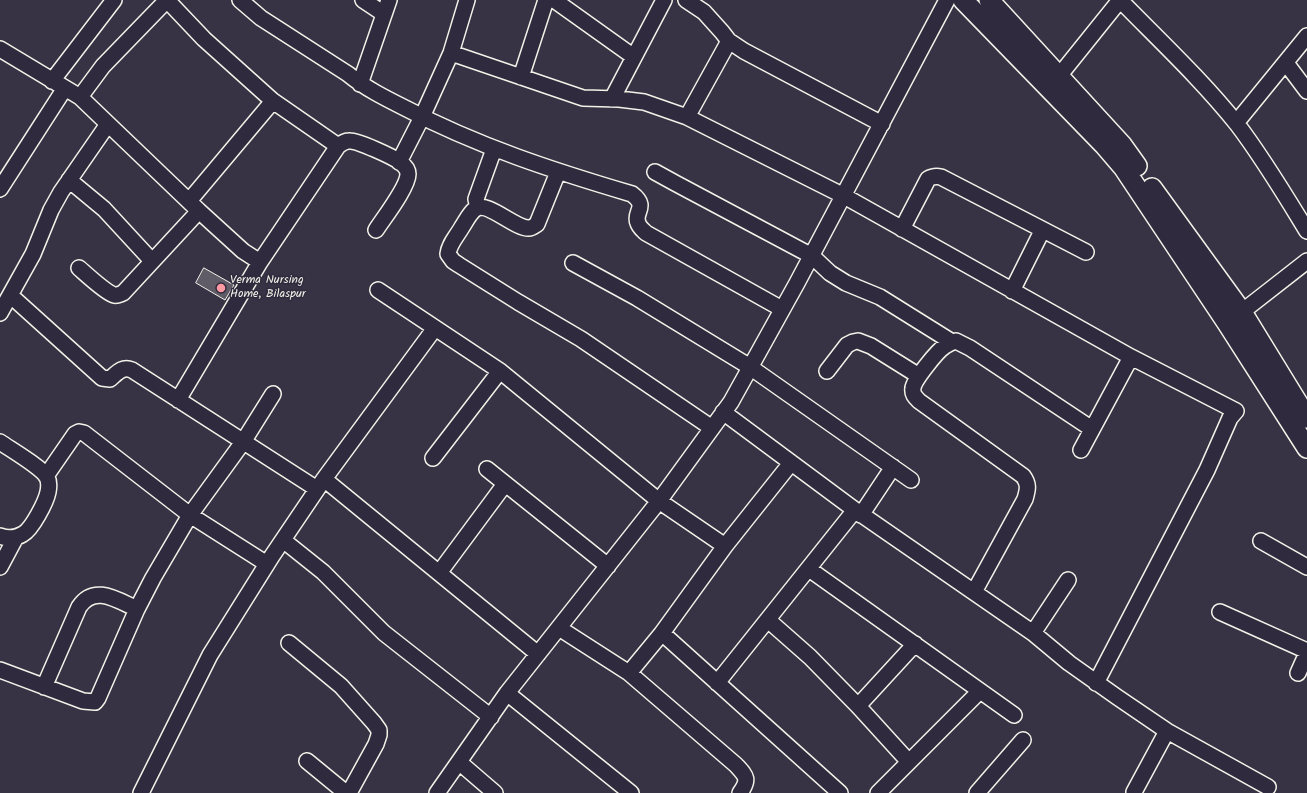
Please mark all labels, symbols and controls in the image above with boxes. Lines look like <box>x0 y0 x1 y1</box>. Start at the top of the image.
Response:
place label: Verma Nursing Home, Bilaspur <box>230 274 306 302</box>
marker: Verma Nursing Home, Bilaspur <box>215 282 227 294</box>

